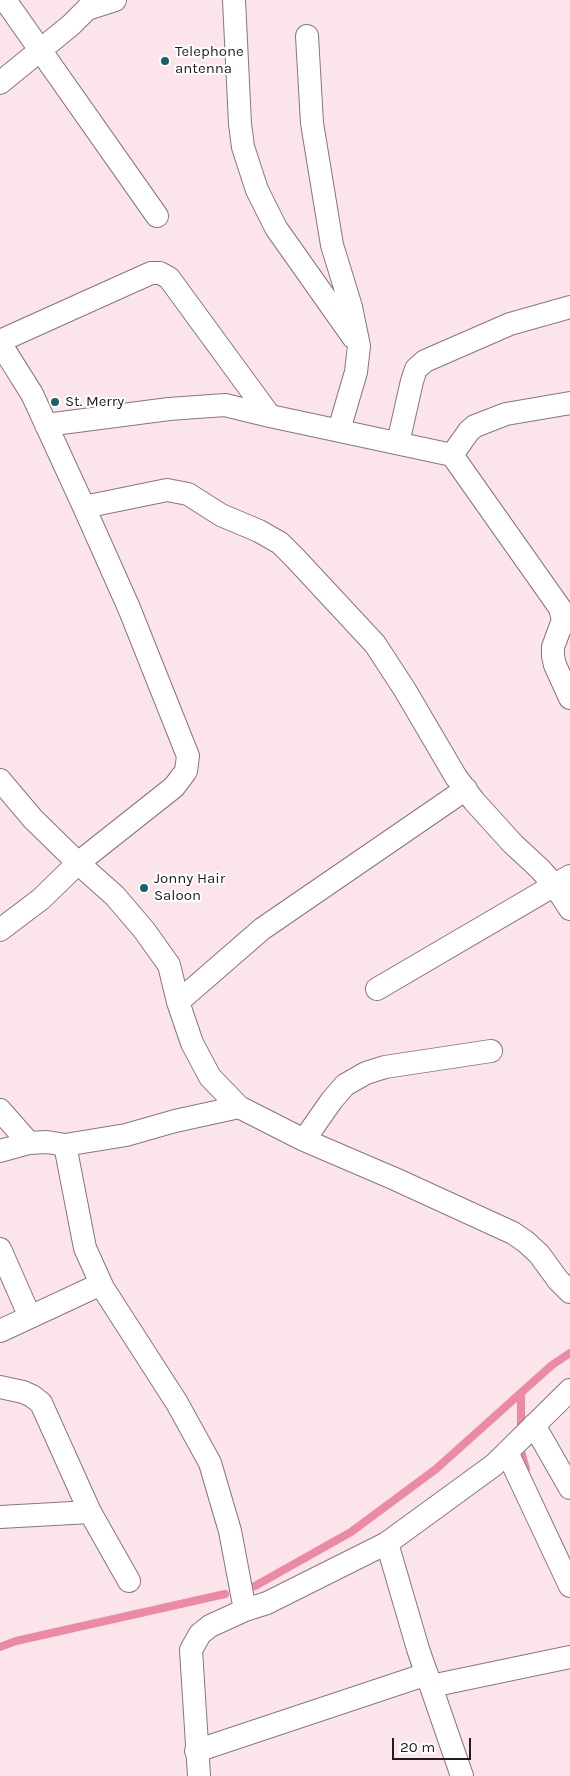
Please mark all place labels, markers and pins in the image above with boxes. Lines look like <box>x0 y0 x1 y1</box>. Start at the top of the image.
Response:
place label: Telephone antenna <box>175 43 244 78</box>
marker: Telephone antenna <box>159 55 171 67</box>
place label: St. Merry <box>65 393 124 411</box>
marker: St. Merry <box>49 396 61 408</box>
place label: Jonny Hair Saloon <box>154 870 225 905</box>
marker: Jonny Hair Saloon <box>138 882 150 894</box>

